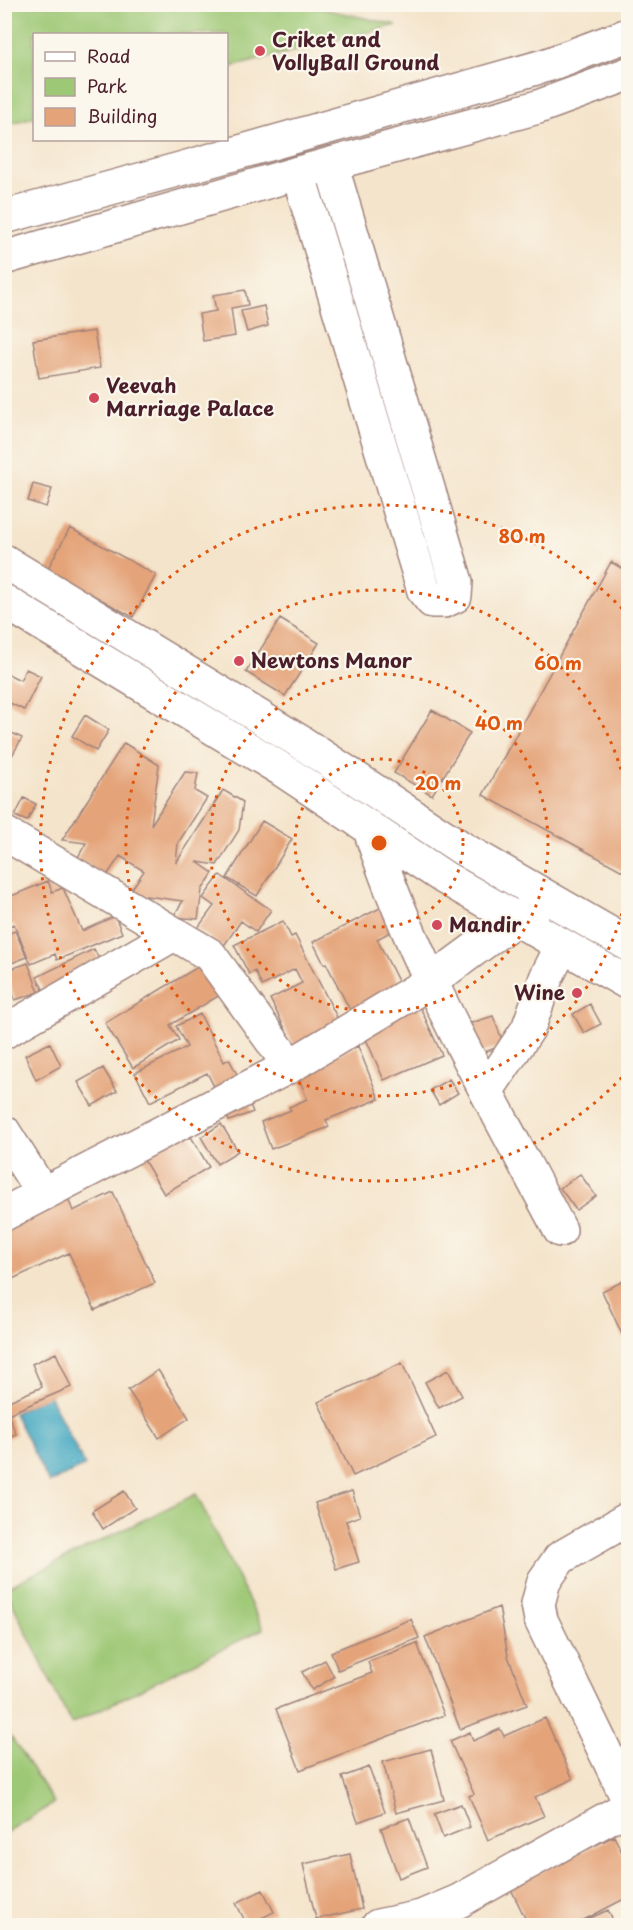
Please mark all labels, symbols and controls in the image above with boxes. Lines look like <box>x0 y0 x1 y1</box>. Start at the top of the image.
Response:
place label: Criket and VollyBall Ground <box>272 24 440 77</box>
legend <box>33 33 228 141</box>
text: Road <box>87 42 131 69</box>
marker: Criket and VollyBall Ground <box>253 44 267 58</box>
text: Park <box>87 72 127 99</box>
text: Building <box>87 102 157 129</box>
place label: Veevah Marriage Palace <box>106 370 274 423</box>
marker: Veevah Marriage Palace <box>87 391 101 405</box>
text: 80 m <box>498 522 546 549</box>
place label: Newtons Manor <box>251 645 413 675</box>
text: 60 m <box>534 649 582 676</box>
marker: Newtons Manor <box>232 654 246 668</box>
text: 40 m <box>475 709 523 736</box>
text: 20 m <box>415 769 461 796</box>
centre of rings <box>369 833 389 853</box>
place label: Mandir <box>449 909 522 939</box>
marker: Mandir <box>430 918 444 932</box>
place label: Wine <box>514 977 565 1007</box>
marker: Wine <box>570 986 584 1000</box>

